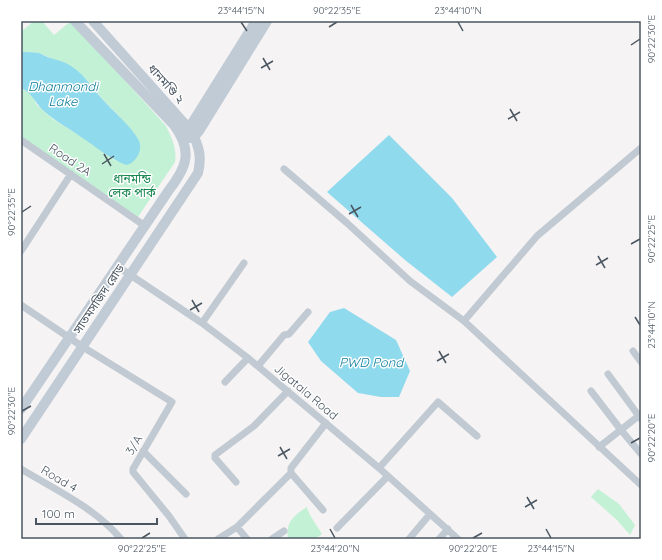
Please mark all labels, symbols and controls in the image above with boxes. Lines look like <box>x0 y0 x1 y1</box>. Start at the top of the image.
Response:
text: 23°44'15"N <box>218 4 264 17</box>
text: 90°22'35"E <box>313 4 361 17</box>
text: 23°44'10"N <box>434 4 482 17</box>
text: 90°22'30"E <box>645 14 658 63</box>
street label: ধানমণ্ডি ২ <box>145 61 188 106</box>
water label: Dhanmondi Lake <box>28 78 100 109</box>
street label: Road 2A <box>46 140 94 179</box>
park label: ধানমন্ডি লেক পার্ক <box>108 171 156 200</box>
text: 90°22'35"E <box>5 188 18 236</box>
text: 90°22'25"E <box>645 215 658 263</box>
street label: সাতমসজিদ রোড <box>69 261 128 337</box>
text: 23°44'10"N <box>645 301 658 349</box>
water label: PWD Pond <box>339 354 405 370</box>
street label: Jigatala Road <box>271 361 341 423</box>
text: 90°22'30"E <box>5 386 18 435</box>
text: 90°22'20"E <box>645 413 658 462</box>
street label: 3/A <box>122 432 145 457</box>
street label: Road 4 <box>39 462 80 495</box>
scale bar <box>36 500 157 526</box>
text: 100 m <box>42 506 75 521</box>
text: 90°22'25"E <box>118 542 166 555</box>
text: 23°44'20"N <box>310 542 360 555</box>
text: 90°22'20"E <box>449 542 498 555</box>
text: 23°44'15"N <box>528 542 574 555</box>

